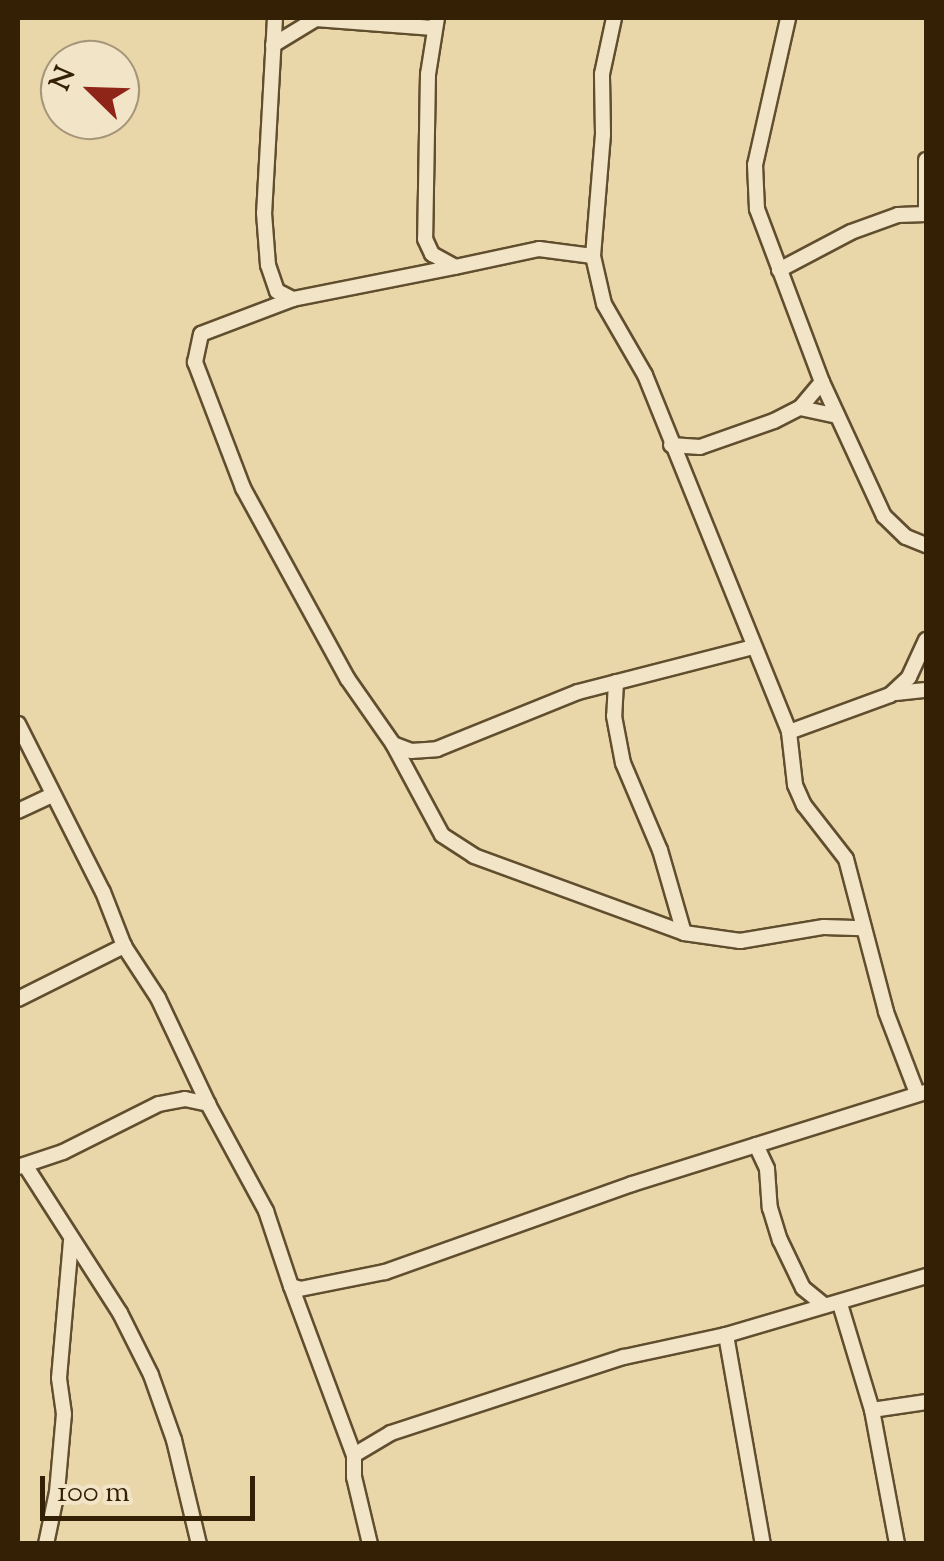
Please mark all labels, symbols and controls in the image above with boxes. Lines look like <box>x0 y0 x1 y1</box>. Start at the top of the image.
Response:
north arrow <box>40 40 140 140</box>
text: N <box>41 61 87 97</box>
scale bar <box>45 1456 260 1518</box>
text: 100 m <box>57 1472 130 1515</box>

